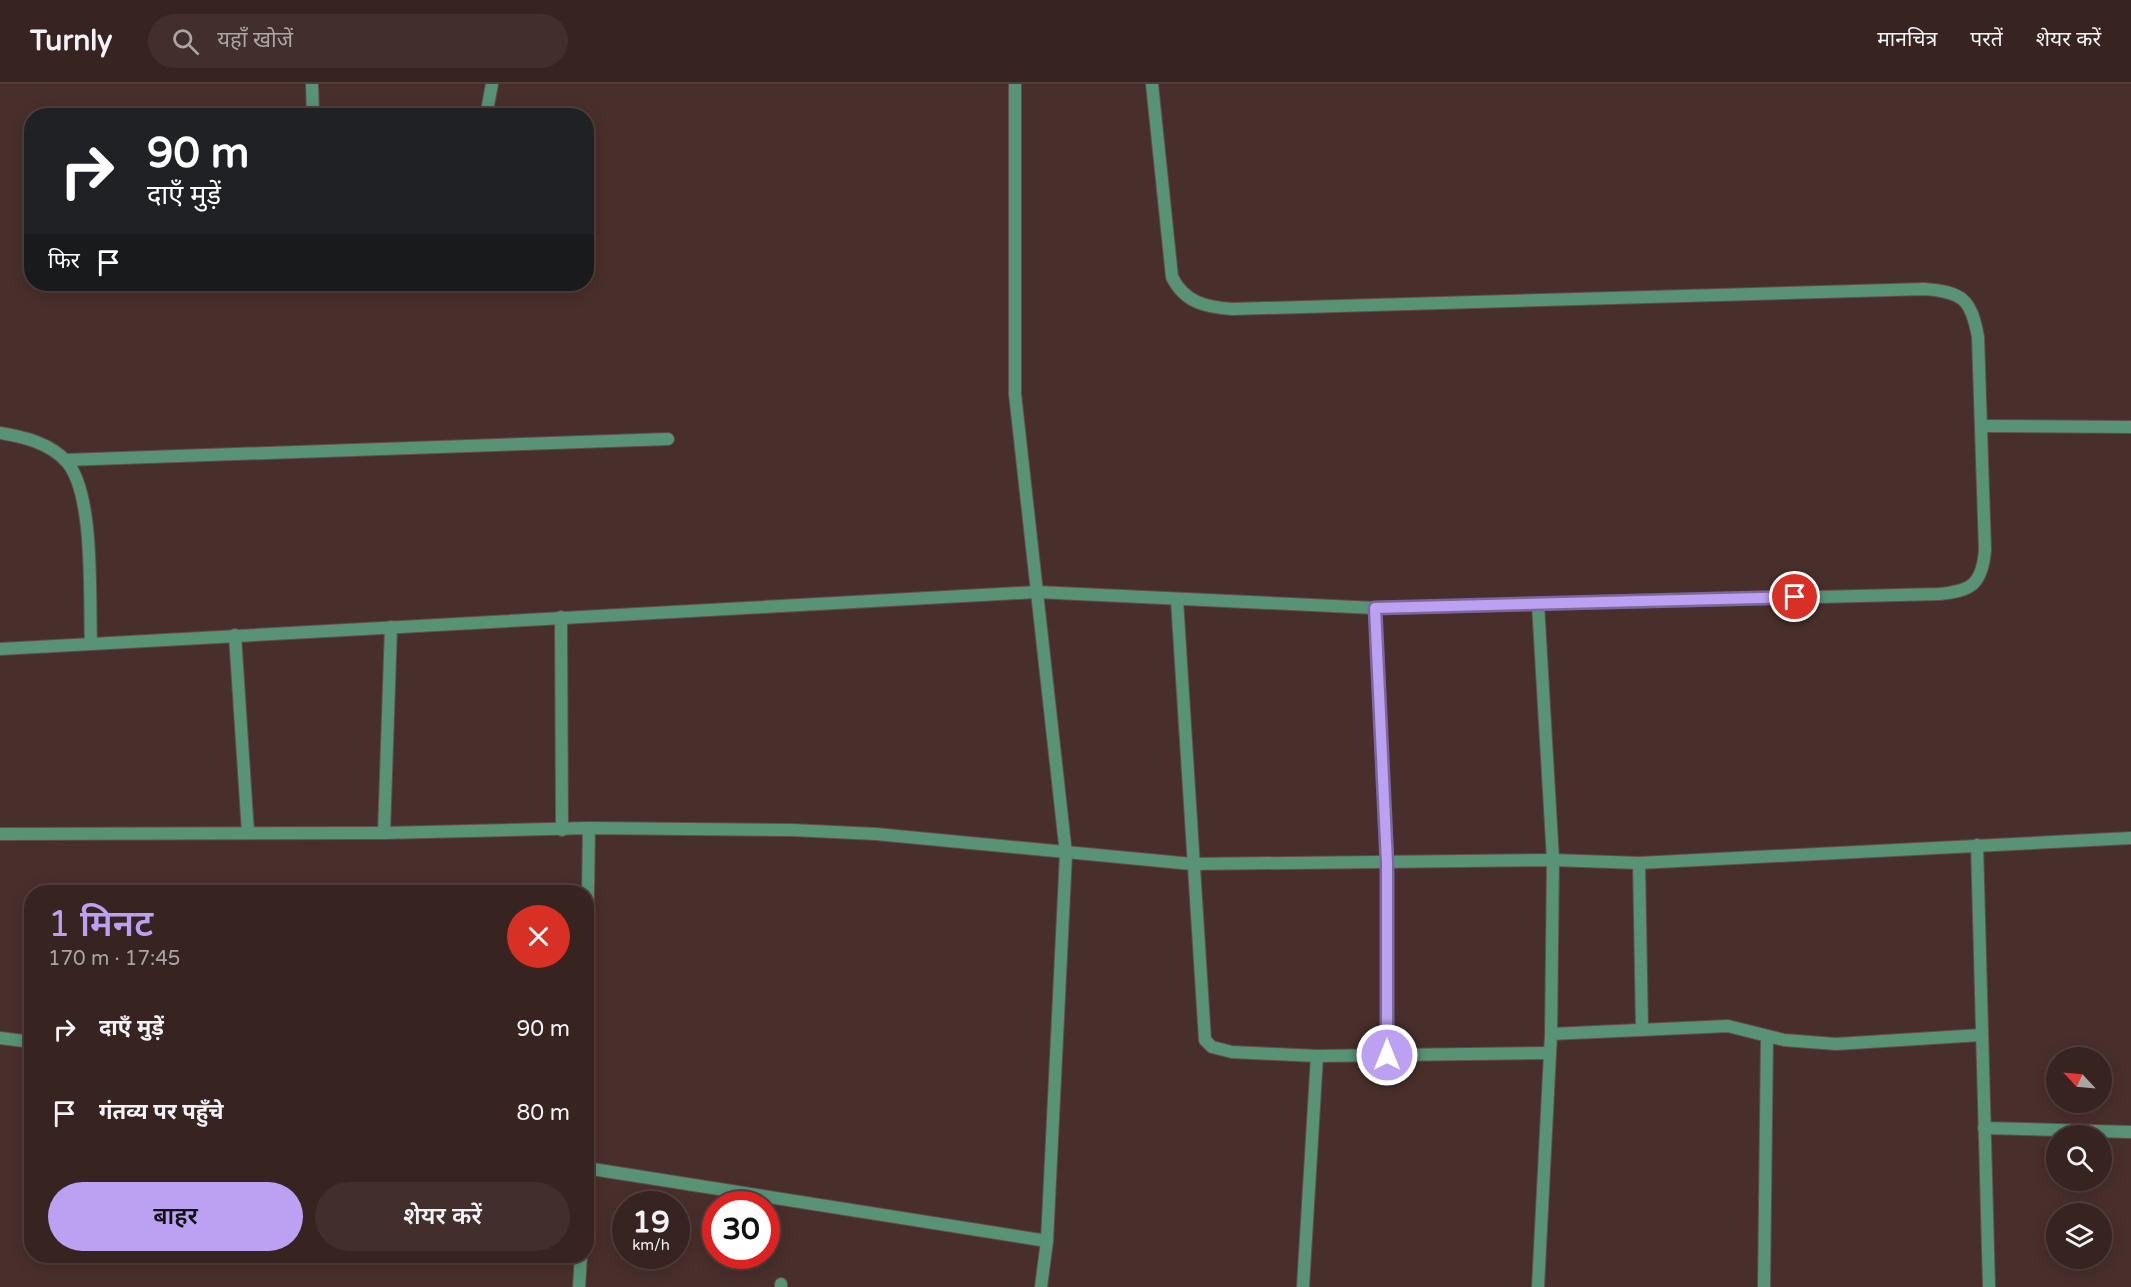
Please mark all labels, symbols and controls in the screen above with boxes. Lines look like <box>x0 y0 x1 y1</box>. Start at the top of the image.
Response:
search box <box>148 14 568 68</box>
text: Turnly <box>30 24 112 58</box>
icon: search <box>169 25 202 58</box>
text: यहाँ खोजें <box>217 27 293 53</box>
text: मानचित्र <box>1877 27 1937 52</box>
text: परतें <box>1970 27 2003 52</box>
text: शेयर करें <box>2036 27 2101 52</box>
text: 90 m <box>147 128 249 179</box>
icon: right <box>48 132 126 210</box>
text: दाएँ मुड़ें <box>147 179 221 212</box>
icon: arrive <box>92 246 125 279</box>
text: फिर <box>48 248 80 274</box>
pin <box>1769 571 1820 622</box>
icon: arrive <box>1778 580 1811 613</box>
text: 1 मिनट <box>48 903 153 946</box>
button: close <box>507 905 570 968</box>
text: 170 m · 17:45 <box>48 947 180 971</box>
icon: right <box>48 1013 81 1046</box>
text: दाएँ मुड़ें <box>99 1015 164 1041</box>
text: 90 m <box>516 1016 570 1042</box>
position arrow <box>1355 1023 1419 1087</box>
north arrow <box>2046 1047 2112 1113</box>
map controls <box>2046 1047 2112 1269</box>
icon: arrive <box>48 1097 81 1130</box>
text: गंतव्य पर पहुँचे <box>99 1099 224 1125</box>
text: 80 m <box>516 1100 570 1126</box>
button: search <box>2046 1125 2112 1191</box>
button: बाहर <box>48 1182 303 1251</box>
button: शेयर करें <box>315 1182 570 1251</box>
speed limit sign: 30 <box>702 1191 780 1269</box>
button: layers <box>2046 1203 2112 1269</box>
text: 19 <box>632 1204 670 1241</box>
text: km/h <box>632 1236 670 1254</box>

